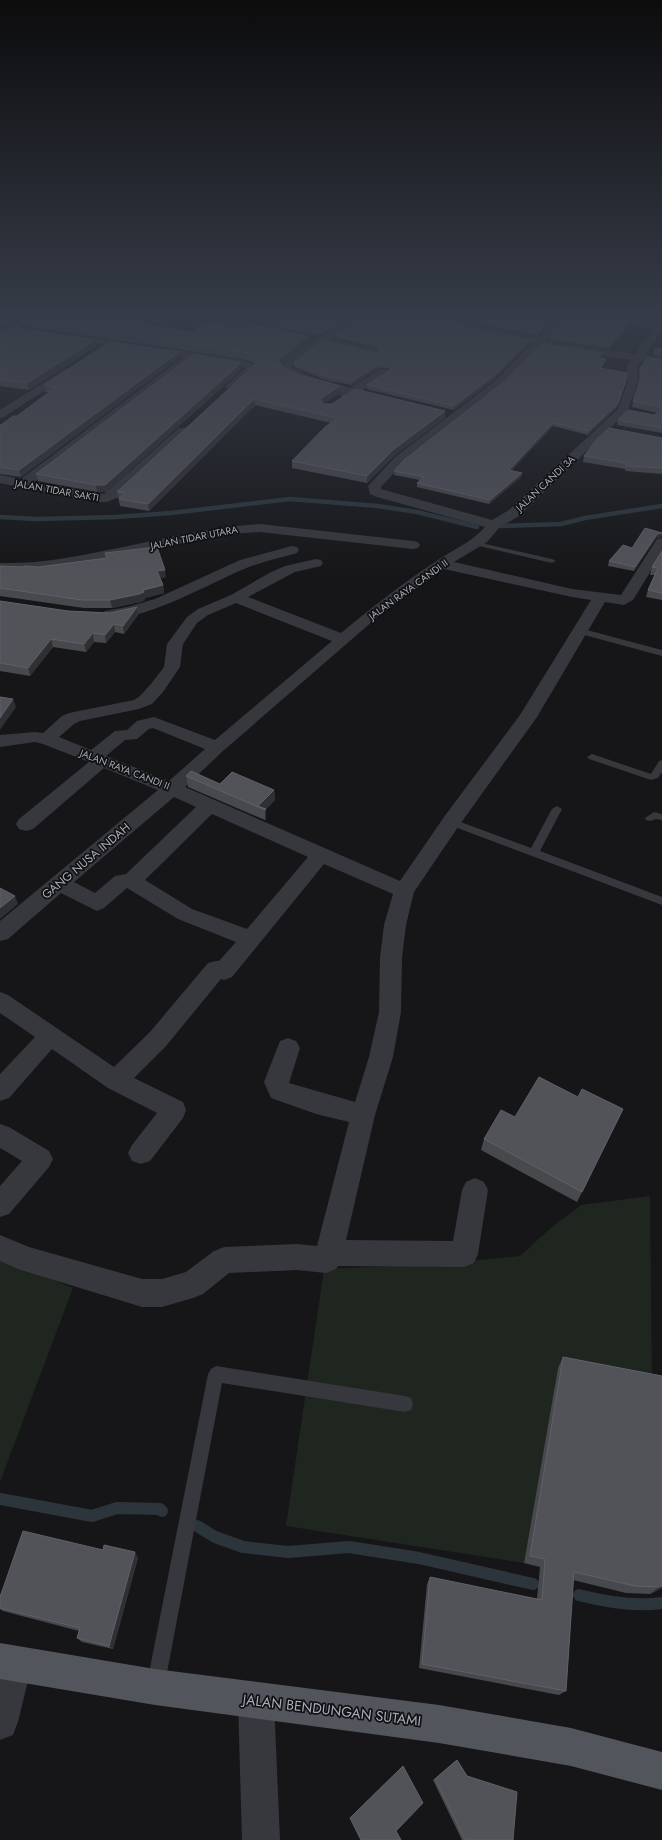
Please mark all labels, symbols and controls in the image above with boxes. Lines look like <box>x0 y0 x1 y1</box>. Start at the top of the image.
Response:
street label: JALAN CANDI 3A <box>511 452 579 516</box>
street label: JALAN TIDAR SAKTI <box>12 475 100 505</box>
street label: JALAN TIDAR UTARA <box>147 522 239 554</box>
street label: JALAN RAYA CANDI II <box>364 555 451 625</box>
street label: JALAN RAYA CANDI II <box>76 745 172 794</box>
street label: GANG NUSA INDAH <box>38 819 134 903</box>
street label: JALAN BENDUNGAN SUTAMI <box>240 1689 422 1731</box>

